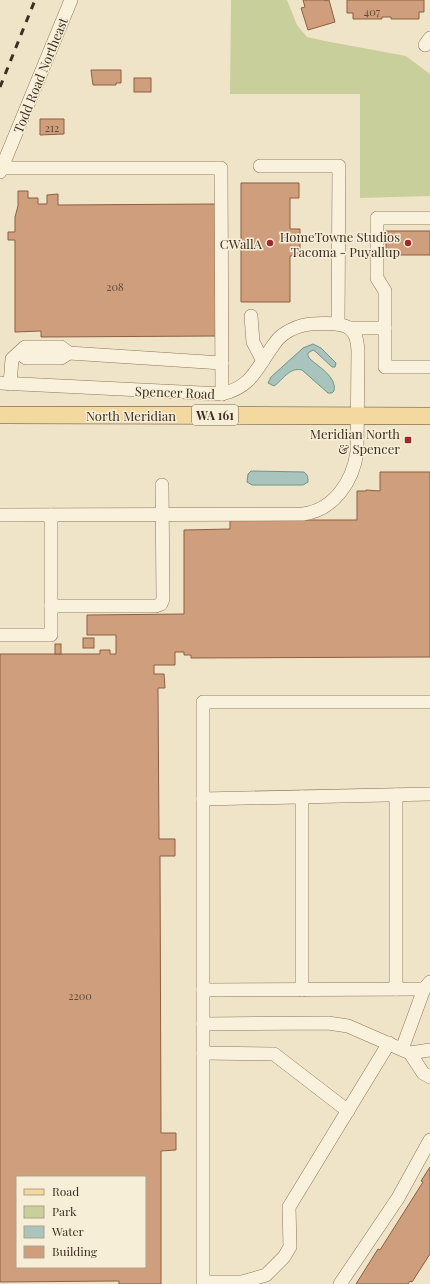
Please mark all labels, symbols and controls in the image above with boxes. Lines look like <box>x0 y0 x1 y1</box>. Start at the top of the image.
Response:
house number: 407 <box>364 4 381 19</box>
street label: Todd Road Northeast <box>9 14 71 135</box>
house number: 212 <box>45 120 59 135</box>
place label: HomeTowne Studios Tacoma - Puyallup <box>280 228 400 260</box>
place label: CWallA <box>220 235 263 252</box>
marker: CWallA <box>265 238 275 248</box>
marker: HomeTowne Studios Tacoma - Puyallup <box>403 238 413 248</box>
house number: 208 <box>106 279 124 294</box>
street label: Spencer Road <box>135 382 216 402</box>
road number: WA 161 <box>192 405 238 425</box>
street label: North Meridian <box>86 407 176 424</box>
place label: Meridian North & Spencer <box>310 425 400 457</box>
marker: Meridian North & Spencer <box>403 435 413 445</box>
house number: 2200 <box>68 988 92 1003</box>
legend <box>16 1176 146 1268</box>
text: Road <box>52 1183 79 1199</box>
text: Park <box>52 1203 77 1219</box>
text: Water <box>51 1223 85 1239</box>
text: Building <box>52 1243 98 1259</box>

